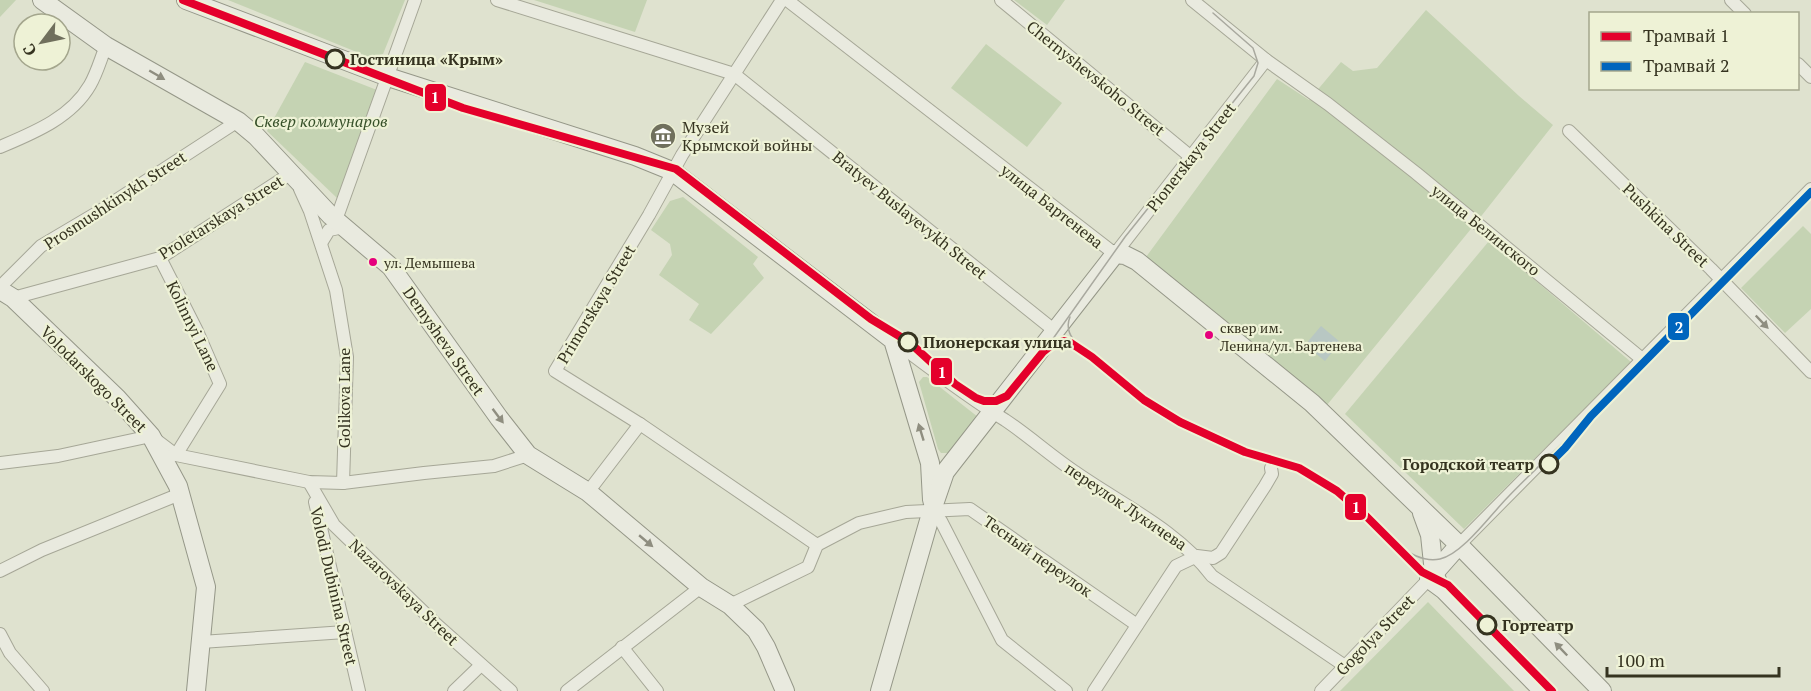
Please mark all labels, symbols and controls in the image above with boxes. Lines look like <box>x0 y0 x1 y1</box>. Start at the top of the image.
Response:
north arrow <box>12 12 72 72</box>
legend <box>1589 12 1799 90</box>
street label: Chernyshevskoho Street <box>1022 15 1170 141</box>
text: Трамвай 1 <box>1643 23 1730 47</box>
text: С <box>17 40 41 60</box>
place label: Гостиница «Крым» <box>350 48 503 70</box>
marker: Гостиница «Крым» <box>325 49 345 69</box>
text: Трамвай 2 <box>1643 53 1730 77</box>
one-way arrow <box>149 70 166 80</box>
line badge: 1 <box>424 83 447 112</box>
text: 1 <box>430 86 440 108</box>
street label: Pionerskaya Street <box>1141 98 1241 216</box>
park label: Сквер коммунаров <box>254 110 388 132</box>
place label: Музей Крымской войны <box>682 116 812 156</box>
museum icon: Музей Крымской войны <box>648 121 678 151</box>
street label: Prosmushkinykh Street <box>40 146 190 254</box>
street label: Bratyev Buslayevykh Street <box>828 146 992 284</box>
street label: улица Бартенева <box>995 158 1108 253</box>
street label: Proletarskaya Street <box>154 170 288 264</box>
street label: Pushkina Street <box>1618 178 1714 272</box>
street label: улица Белинского <box>1426 179 1545 281</box>
street label: Primorskaya Street <box>552 240 640 368</box>
place label: ул. Демышева <box>383 253 475 272</box>
marker: ул. Демышева <box>367 256 379 268</box>
street label: Kolinnyi Lane <box>162 277 224 375</box>
street label: Demysheva Street <box>398 282 490 400</box>
line badge: 2 <box>1667 312 1690 341</box>
one-way arrow <box>1755 314 1769 329</box>
text: 2 <box>1674 316 1684 338</box>
place label: сквер им. Ленина/ул. Бартенева <box>1219 318 1362 355</box>
street label: Volodarskogo Street <box>36 321 152 437</box>
marker: сквер им. Ленина/ул. Бартенева <box>1203 329 1215 341</box>
place label: Пионерская улица <box>923 331 1072 353</box>
marker: Пионерская улица <box>898 332 918 352</box>
street label: Golikova Lane <box>333 348 355 448</box>
line badge: 1 <box>930 357 953 386</box>
text: 1 <box>937 361 947 383</box>
one-way arrow <box>492 408 504 424</box>
one-way arrow <box>916 423 925 441</box>
place label: Городской театр <box>1402 453 1534 475</box>
marker: Городской театр <box>1539 454 1559 474</box>
street label: переулок Лукичева <box>1061 457 1191 555</box>
line badge: 1 <box>1344 493 1367 521</box>
text: 1 <box>1351 496 1361 518</box>
street label: Volodi Dubinina Street <box>305 505 363 668</box>
street label: Тесный переулок <box>979 510 1097 602</box>
street label: Nazarovskaya Street <box>344 534 464 650</box>
one-way arrow <box>638 534 654 547</box>
street label: Gogolya Street <box>1331 590 1419 680</box>
place label: Гортеатр <box>1502 614 1574 636</box>
marker: Гортеатр <box>1477 615 1497 635</box>
scale bar <box>1607 640 1780 678</box>
one-way arrow <box>1554 643 1568 657</box>
text: 100 m <box>1616 648 1665 672</box>

